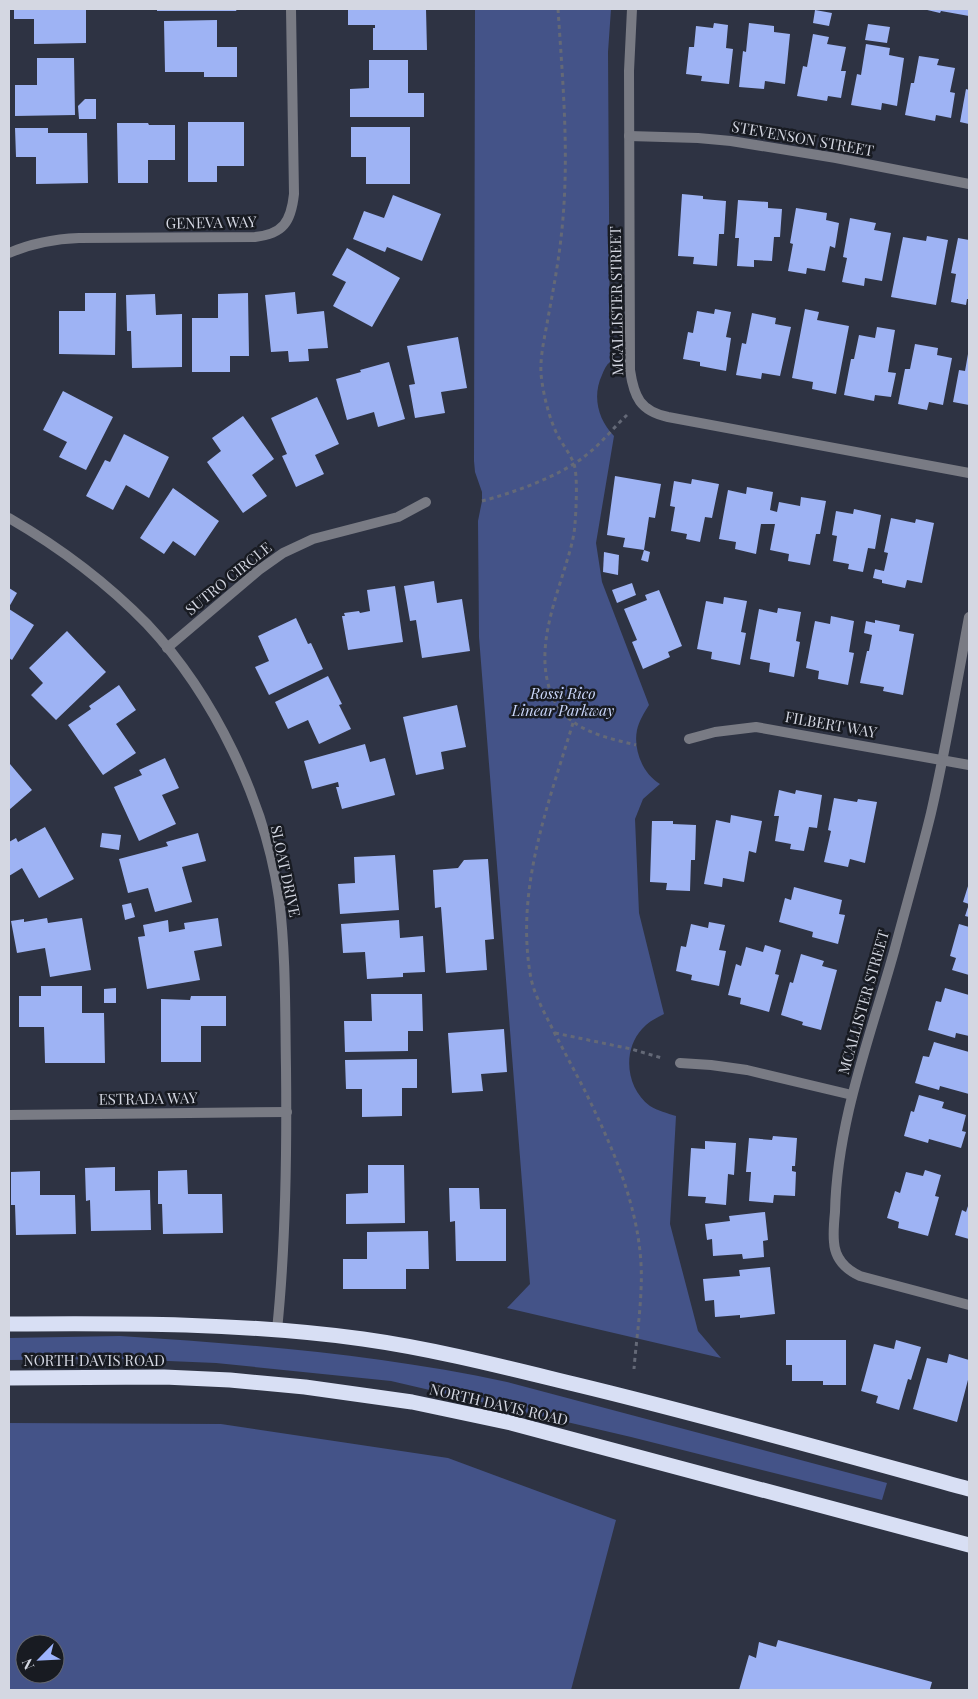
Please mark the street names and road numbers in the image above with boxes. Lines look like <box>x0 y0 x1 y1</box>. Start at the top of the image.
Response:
street label: STEVENSON STREET <box>730 116 876 160</box>
street label: GENEVA WAY <box>165 211 257 233</box>
street label: MCALLISTER STREET <box>605 226 627 376</box>
street label: SUTRO CIRCLE <box>181 537 275 619</box>
street label: FILBERT WAY <box>784 706 879 742</box>
street label: SLOAT DRIVE <box>267 823 305 919</box>
street label: MCALLISTER STREET <box>833 927 893 1077</box>
street label: ESTRADA WAY <box>98 1087 198 1109</box>
street label: NORTH DAVIS ROAD <box>23 1350 165 1370</box>
street label: NORTH DAVIS ROAD <box>428 1378 570 1430</box>

